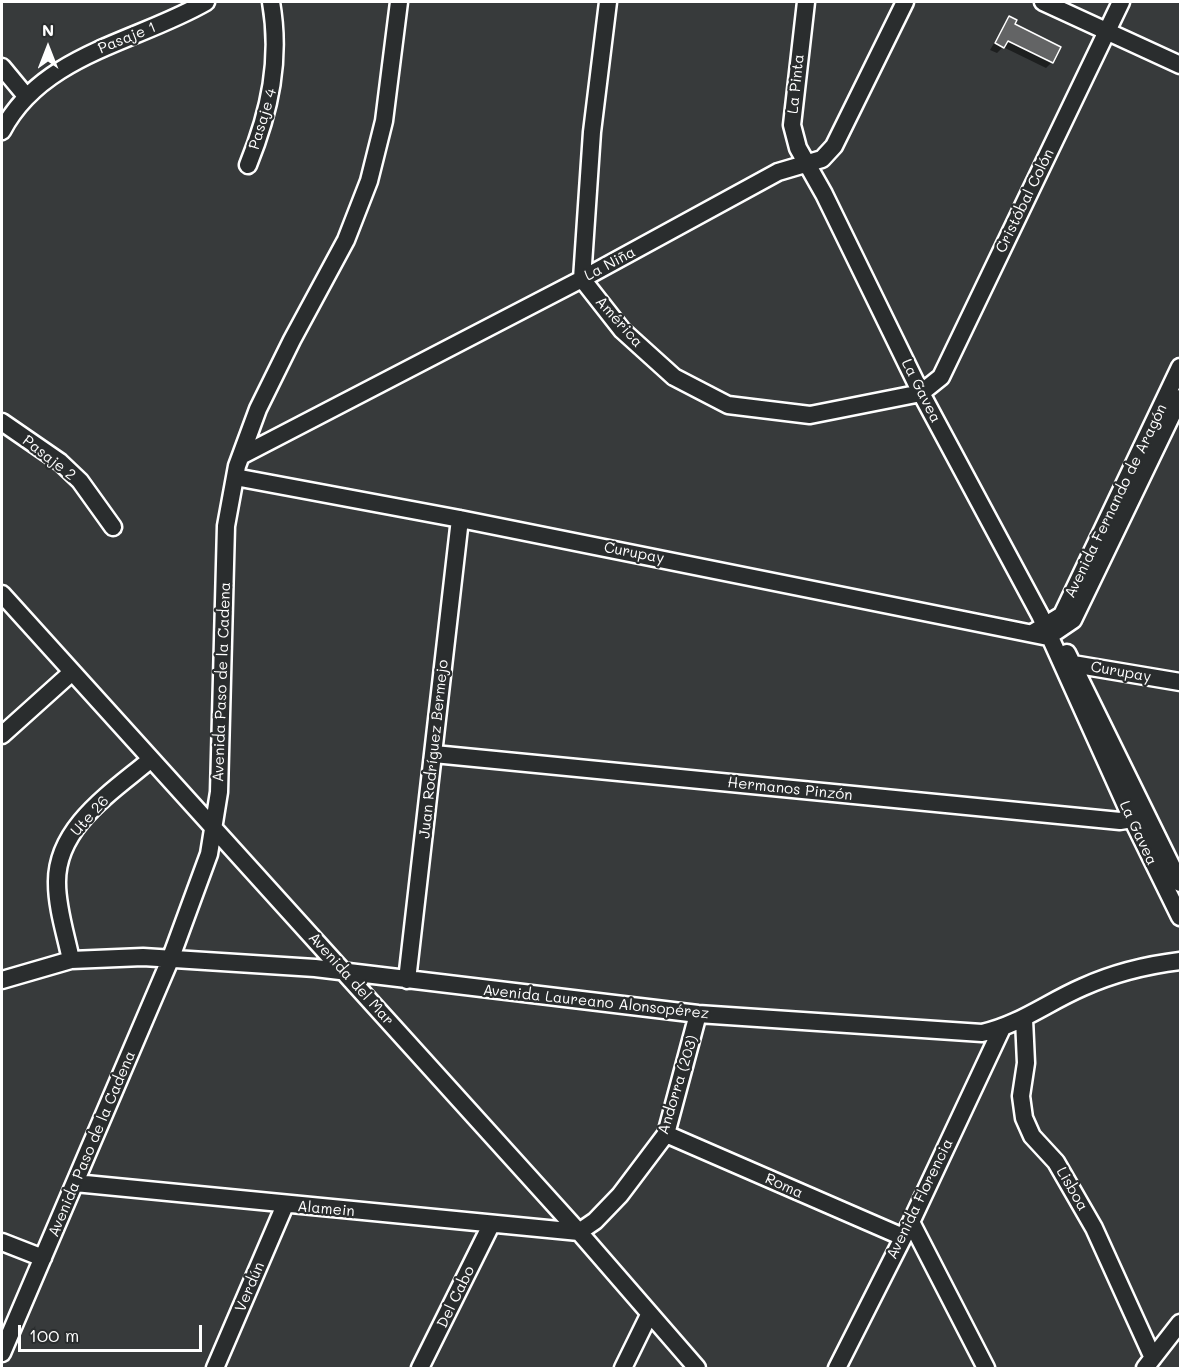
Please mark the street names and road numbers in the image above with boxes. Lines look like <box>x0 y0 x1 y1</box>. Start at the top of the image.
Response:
street label: Pasaje 1 <box>95 18 159 58</box>
street label: La Pinta <box>784 53 808 115</box>
street label: Pasaje 4 <box>245 86 281 152</box>
street label: Cristóbal Colón <box>992 146 1058 256</box>
street label: La Niña <box>581 243 639 285</box>
street label: América <box>592 293 646 351</box>
street label: La Gavea <box>897 356 945 426</box>
street label: Avenida Fernando de Aragón <box>1061 401 1171 601</box>
street label: Pasaje 2 <box>19 432 79 484</box>
street label: Curupay <box>602 538 666 568</box>
street label: Avenida Paso de la Cadena <box>210 582 234 782</box>
street label: Curupay <box>1089 658 1153 686</box>
street label: Juan Rodríguez Bermejo <box>416 659 452 839</box>
street label: Hermanos Pinzón <box>727 773 853 805</box>
street label: Ute 26 <box>67 792 113 840</box>
street label: La Gavea <box>1115 798 1161 868</box>
street label: Avenida del Mar <box>305 929 397 1029</box>
street label: Avenida Laureano Alonsopérez <box>482 981 710 1023</box>
street label: Andorra (203) <box>654 1033 702 1137</box>
street label: Avenida Paso de la Cadena <box>45 1048 139 1240</box>
street label: Avenida Florencia <box>883 1136 957 1262</box>
street label: Lisboa <box>1052 1164 1092 1214</box>
street label: Roma <box>762 1170 806 1202</box>
street label: Alamein <box>297 1198 355 1220</box>
street label: Verdún <box>231 1259 269 1315</box>
street label: Del Cabo <box>433 1263 479 1331</box>

